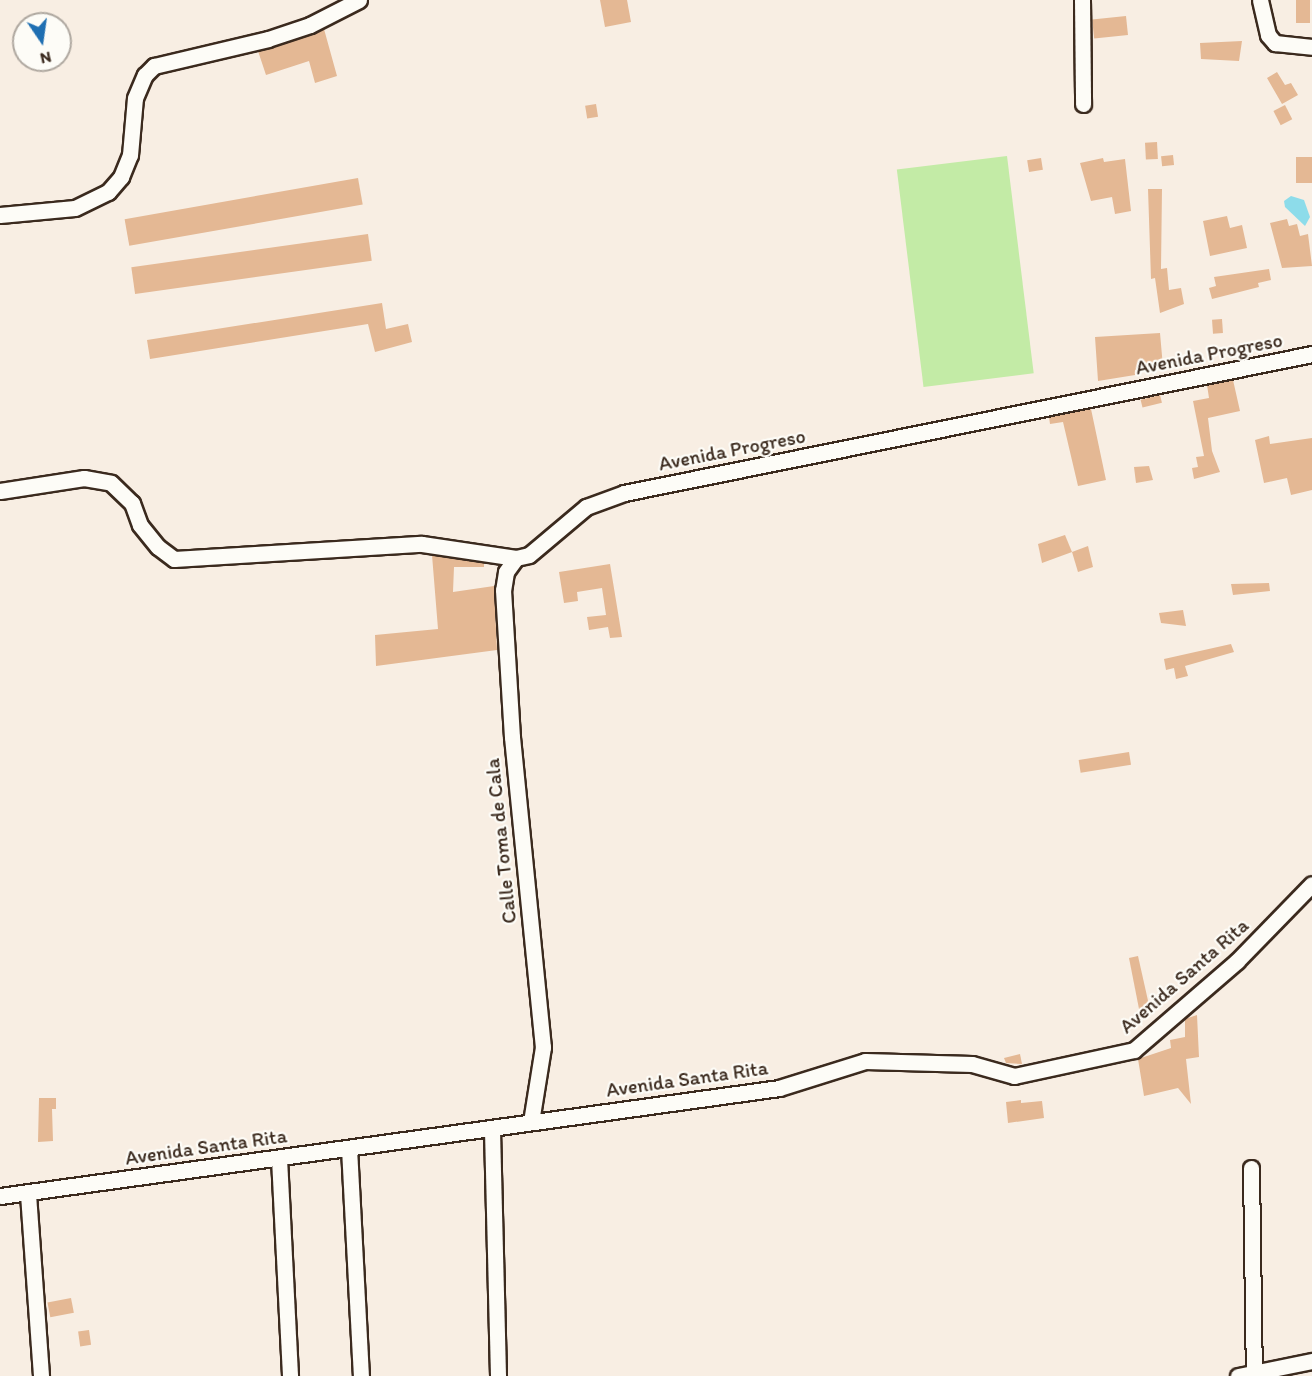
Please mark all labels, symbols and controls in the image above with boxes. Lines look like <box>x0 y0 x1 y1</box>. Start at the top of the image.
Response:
north arrow <box>12 12 72 72</box>
text: N <box>38 48 53 69</box>
street label: Avenida Progreso <box>1134 328 1284 380</box>
street label: Avenida Progreso <box>657 424 807 476</box>
street label: Calle Toma de Cala <box>481 759 521 923</box>
street label: Avenida Santa Rita <box>1115 914 1253 1038</box>
street label: Avenida Santa Rita <box>605 1056 769 1102</box>
street label: Avenida Santa Rita <box>124 1124 288 1170</box>

